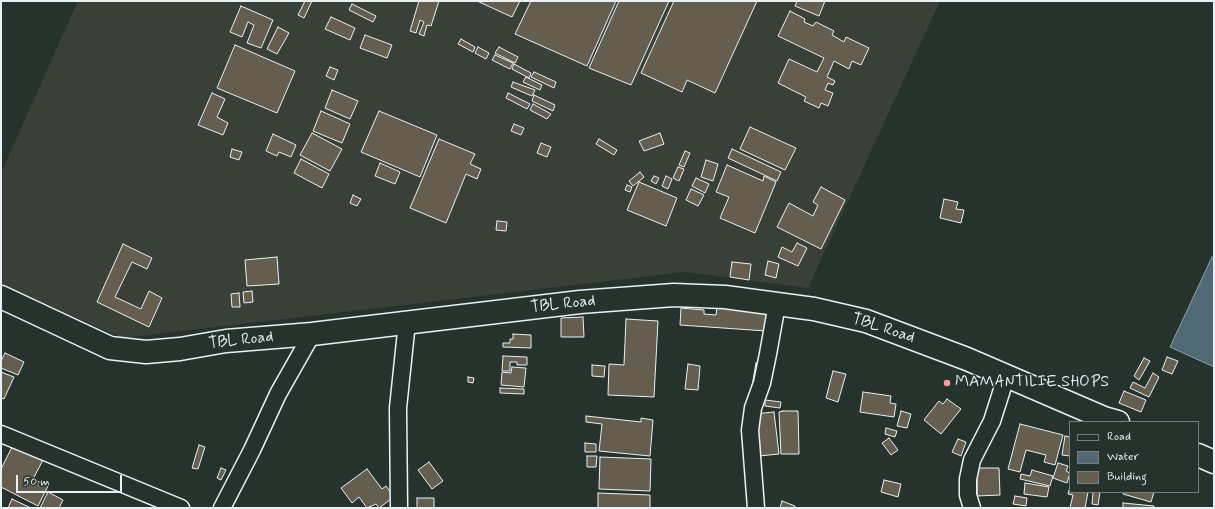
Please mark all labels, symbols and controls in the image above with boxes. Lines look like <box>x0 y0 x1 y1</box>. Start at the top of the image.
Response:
street label: TBL Road <box>530 292 596 318</box>
street label: TBL Road <box>849 310 917 348</box>
street label: TBL Road <box>208 328 274 354</box>
place label: MAMANTILIE SHOPS <box>955 373 1109 393</box>
marker: MAMANTILIE SHOPS <box>942 378 952 388</box>
legend <box>1069 421 1199 493</box>
text: Road <box>1107 429 1131 445</box>
text: Water <box>1107 449 1139 465</box>
scale bar <box>18 467 124 493</box>
text: Building <box>1107 469 1147 485</box>
text: 50 m <box>23 474 50 490</box>

